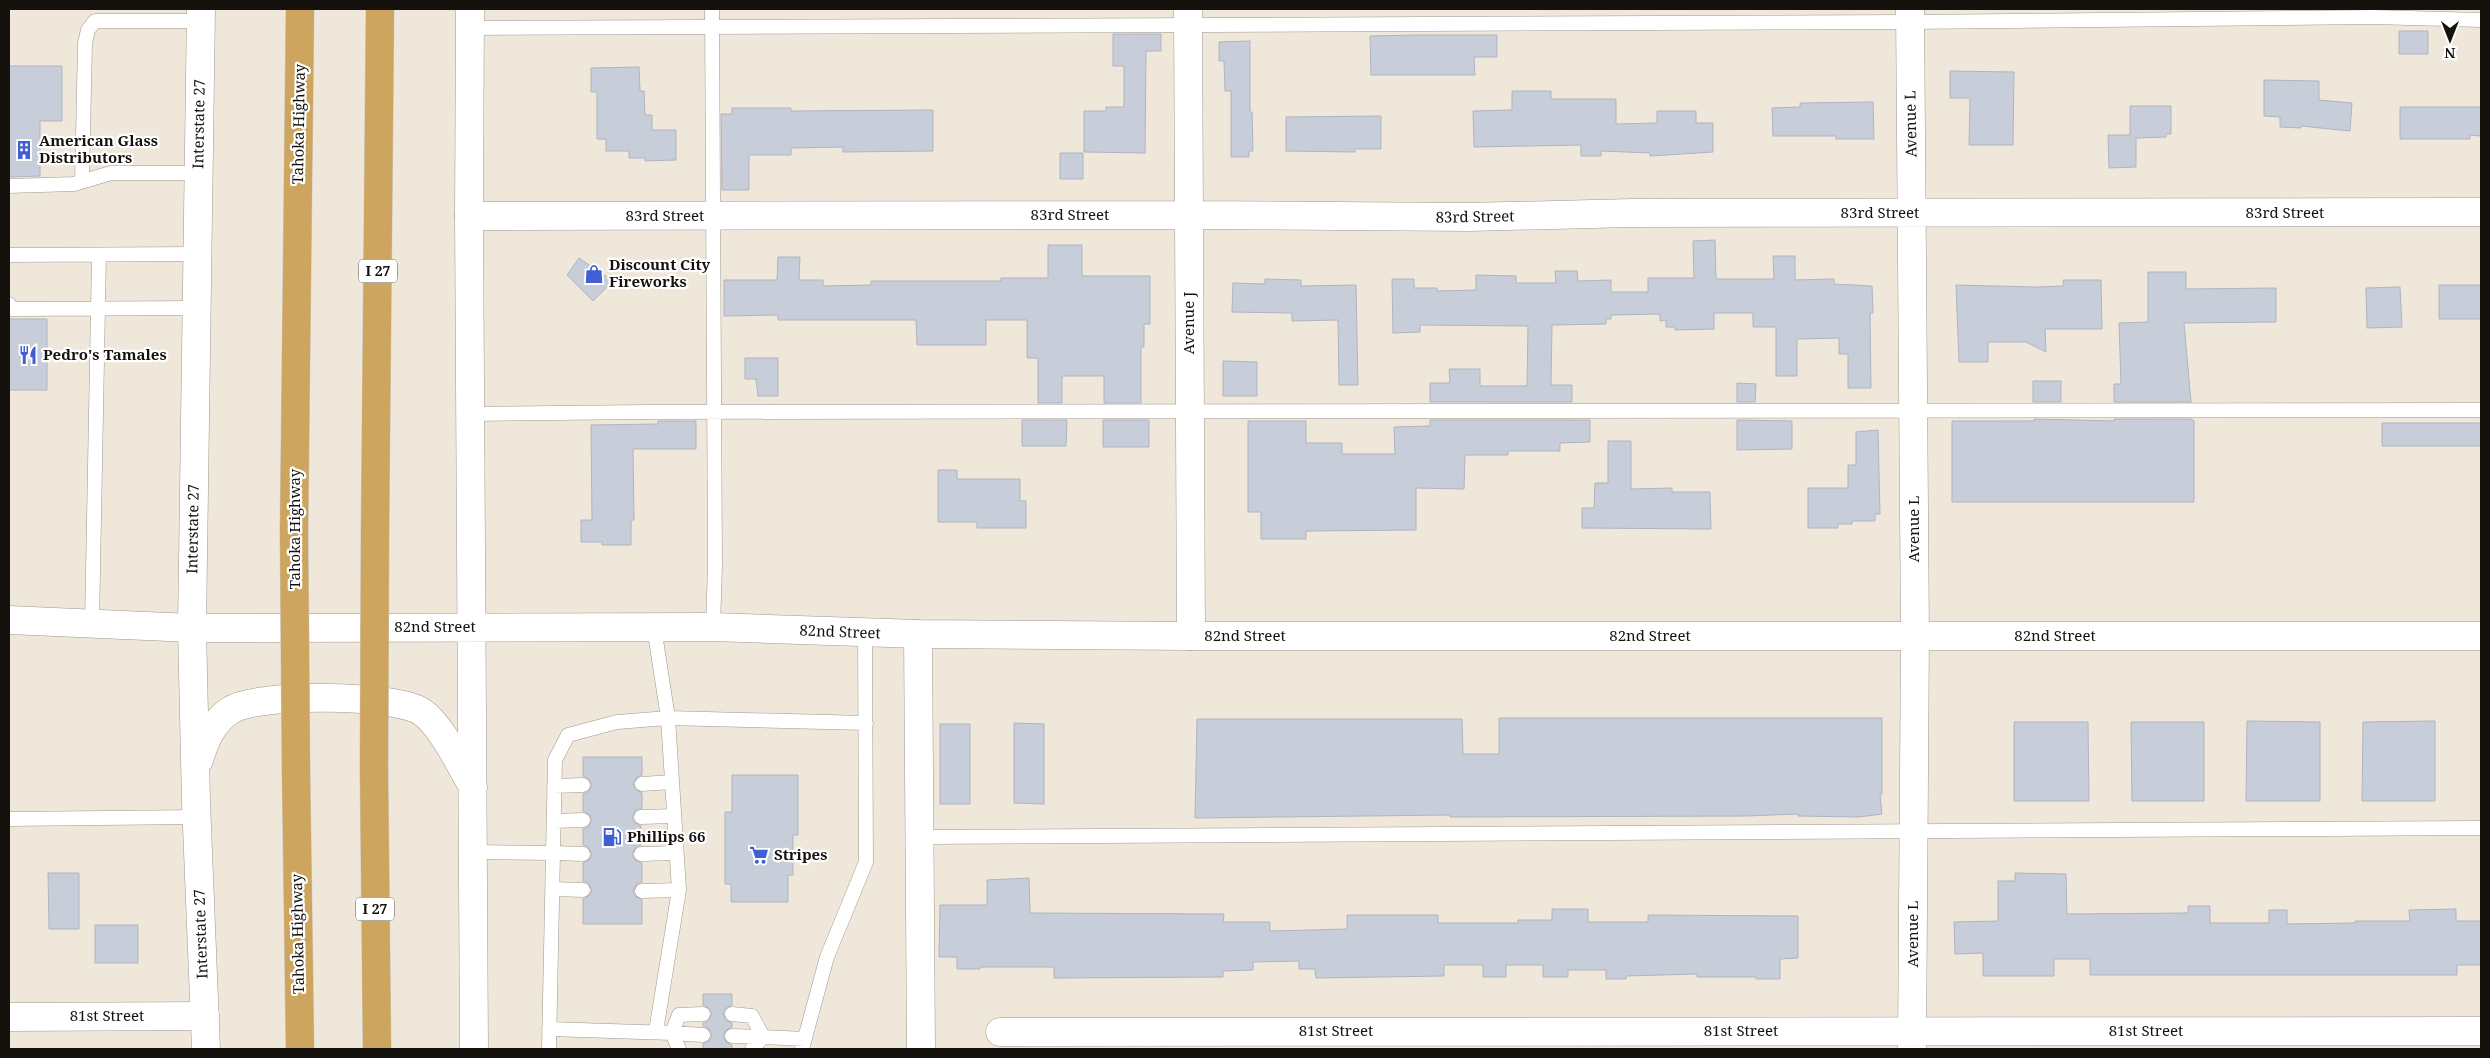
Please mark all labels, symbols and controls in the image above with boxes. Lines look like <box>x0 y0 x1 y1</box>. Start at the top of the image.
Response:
north arrow <box>2425 15 2475 65</box>
text: N <box>2444 44 2456 63</box>
street label: Tahoka Highway <box>287 63 309 184</box>
street label: Interstate 27 <box>187 79 209 169</box>
street label: Avenue L <box>1899 90 1921 158</box>
place label: American Glass Distributors <box>39 130 158 167</box>
building icon: American Glass Distributors <box>13 139 35 161</box>
street label: 83rd Street <box>1841 202 1919 222</box>
street label: 83rd Street <box>2246 202 2324 222</box>
street label: 83rd Street <box>1031 204 1109 224</box>
street label: 83rd Street <box>626 205 704 225</box>
street label: 83rd Street <box>1435 205 1515 227</box>
place label: Discount City Fireworks <box>609 254 710 291</box>
road number: I 27 <box>359 260 397 282</box>
shop icon: Discount City Fireworks <box>583 263 605 285</box>
street label: Avenue J <box>1178 292 1198 354</box>
restaurant icon: Pedro's Tamales <box>17 344 39 366</box>
place label: Pedro's Tamales <box>43 344 167 364</box>
street label: Tahoka Highway <box>284 468 304 589</box>
street label: Interstate 27 <box>181 484 203 574</box>
street label: Avenue L <box>1903 496 1923 562</box>
street label: 82nd Street <box>394 616 476 636</box>
street label: 82nd Street <box>799 620 881 642</box>
street label: 82nd Street <box>1204 625 1286 645</box>
street label: 82nd Street <box>1609 625 1691 645</box>
street label: 82nd Street <box>2014 625 2096 645</box>
fuel station icon: Phillips 66 <box>601 826 623 848</box>
place label: Phillips 66 <box>627 826 705 846</box>
supermarket icon: Stripes <box>748 844 770 866</box>
place label: Stripes <box>774 844 827 864</box>
street label: Tahoka Highway <box>286 873 308 994</box>
street label: Interstate 27 <box>188 889 212 979</box>
road number: I 27 <box>356 898 394 921</box>
street label: Avenue L <box>1902 901 1922 967</box>
street label: 81st Street <box>70 1005 144 1025</box>
street label: 81st Street <box>1299 1020 1373 1040</box>
street label: 81st Street <box>1704 1020 1778 1040</box>
street label: 81st Street <box>2109 1020 2183 1040</box>

